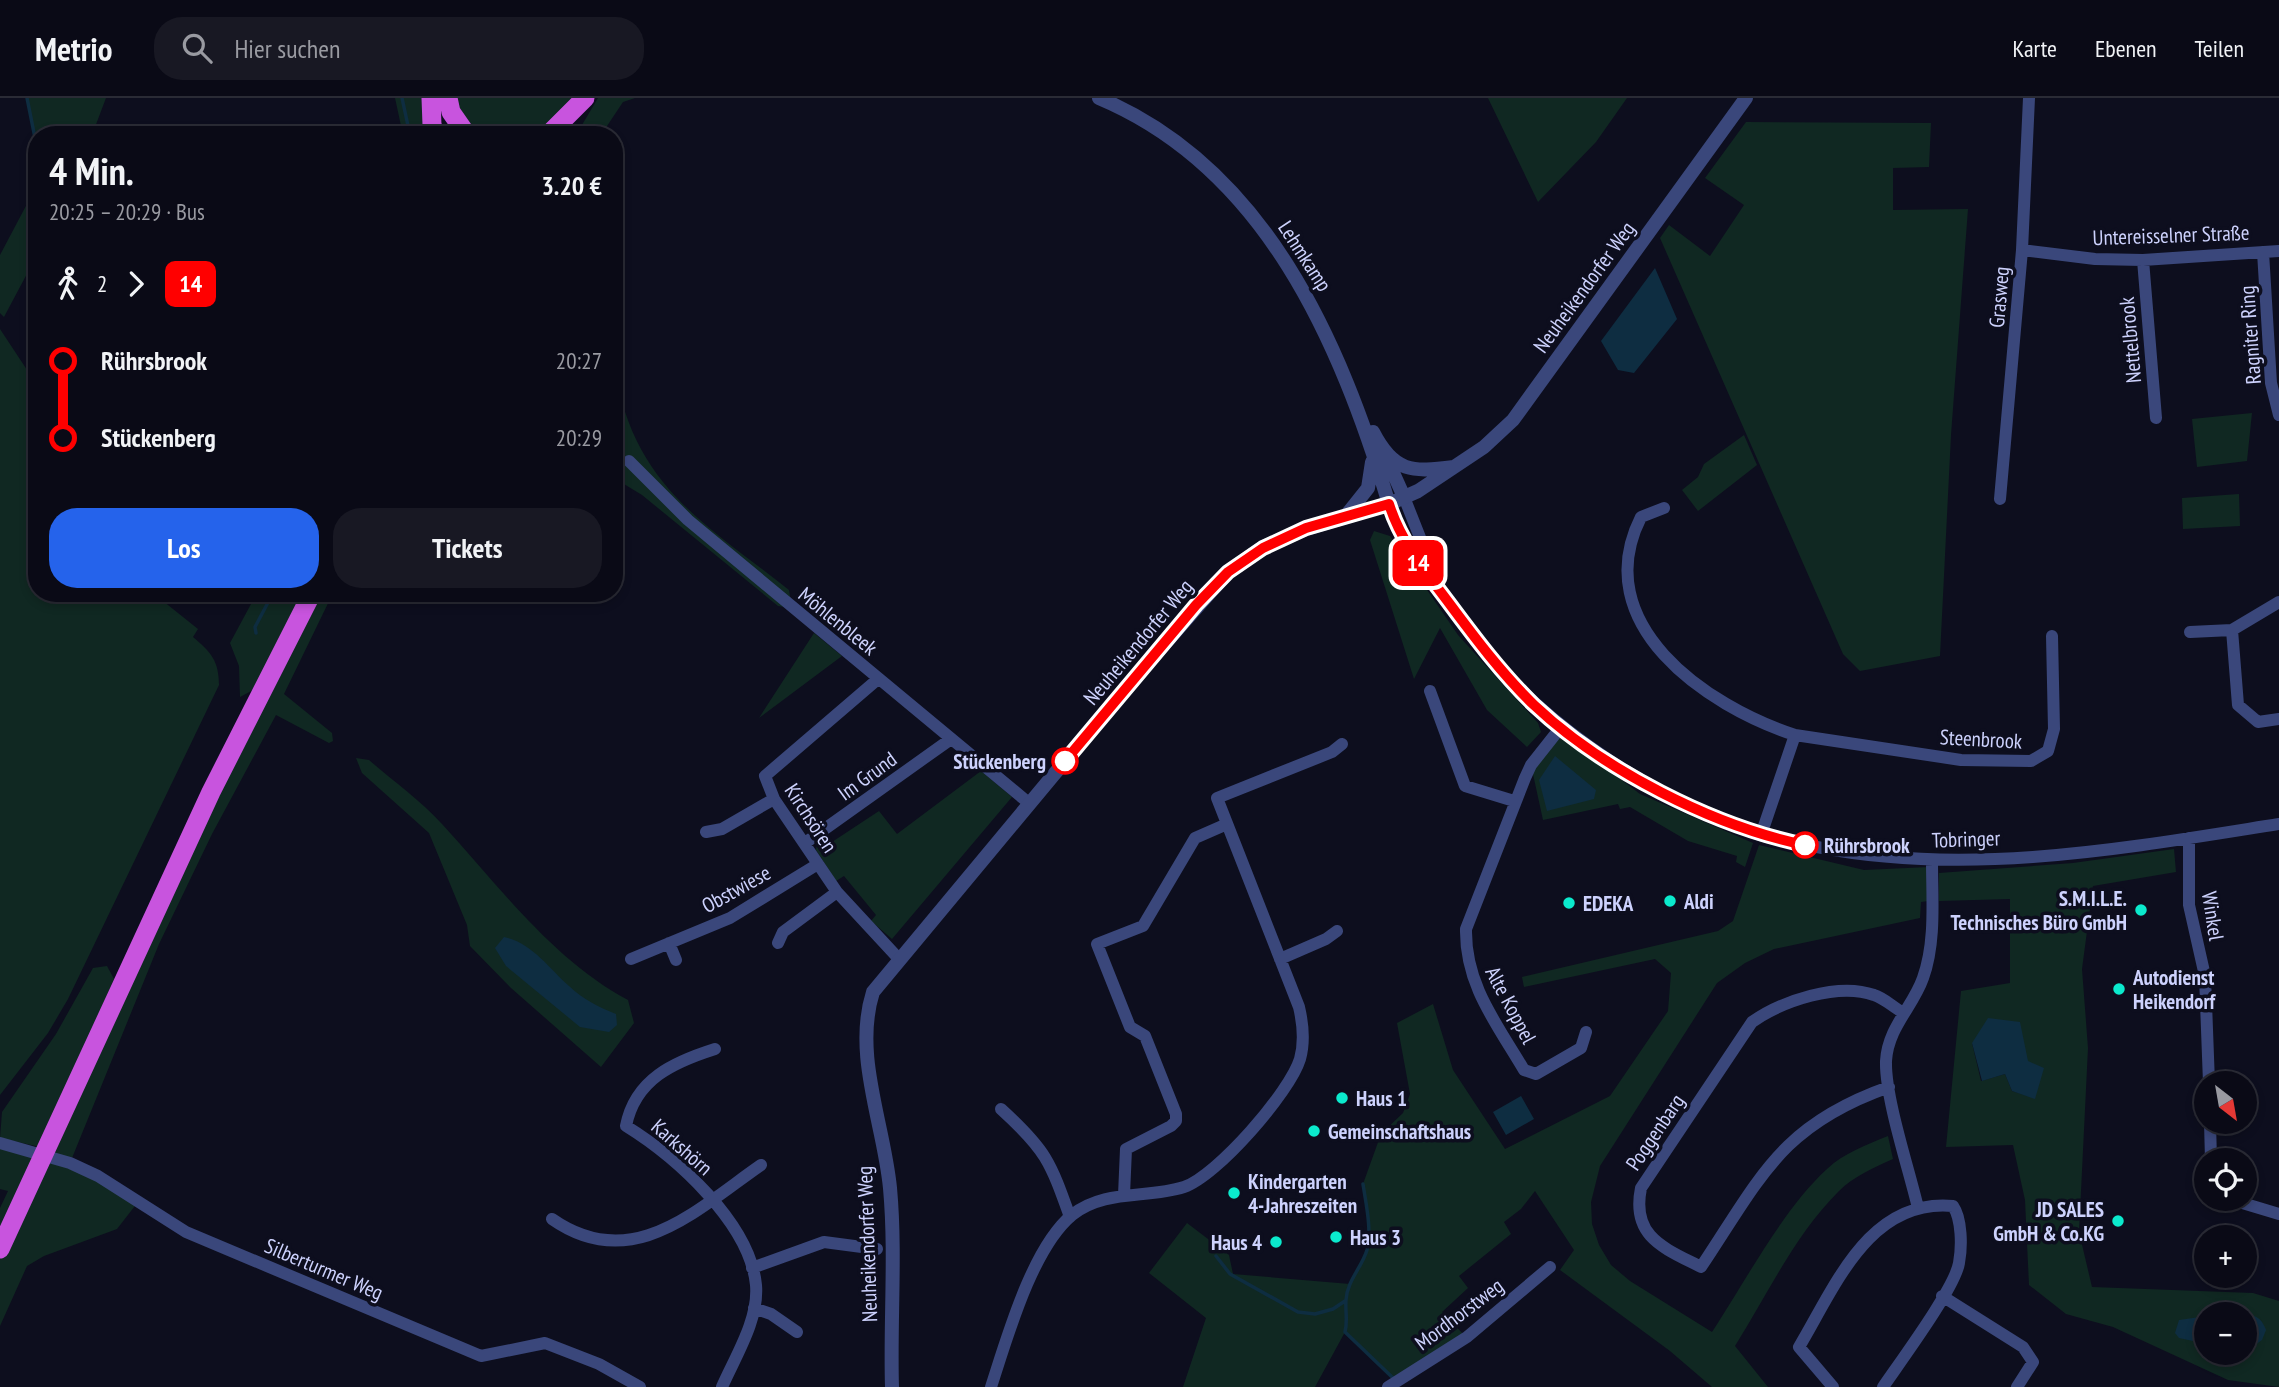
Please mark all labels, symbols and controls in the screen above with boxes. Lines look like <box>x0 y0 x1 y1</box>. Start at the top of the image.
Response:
search box <box>154 17 644 80</box>
text: Metrio <box>35 27 112 70</box>
icon: search <box>178 29 216 67</box>
text: Hier suchen <box>234 32 340 65</box>
text: Karte <box>2013 33 2057 64</box>
text: Ebenen <box>2095 33 2157 64</box>
text: Teilen <box>2195 33 2244 64</box>
text: 4 Min. <box>49 146 134 195</box>
text: 3.20 € <box>541 169 602 202</box>
text: 20:25 – 20:29 · Bus <box>49 197 205 226</box>
street label: Lehmkamp <box>1272 216 1338 296</box>
street label: Neuheikendorfer Weg <box>1527 216 1641 358</box>
street label: Untereisselner Straße <box>2092 219 2250 251</box>
icon: walk <box>49 265 87 303</box>
icon: forward <box>117 265 155 303</box>
street label: Grasweg <box>1983 265 2015 329</box>
text: 14 <box>179 268 202 299</box>
text: 2 <box>97 269 107 298</box>
street label: Ragniter Ring <box>2233 285 2267 385</box>
street label: Nettelbrook <box>2113 296 2147 384</box>
text: Rührsbrook <box>101 344 207 377</box>
text: 20:27 <box>556 346 602 375</box>
text: Stückenberg <box>101 421 216 454</box>
text: 20:29 <box>556 423 602 452</box>
button: Los <box>49 508 319 588</box>
button: Tickets <box>333 508 602 588</box>
line badge: 14 <box>1386 540 1450 586</box>
text: 14 <box>1407 547 1429 578</box>
street label: Neuheikendorfer Weg <box>1078 574 1198 710</box>
street label: Möhlenbleek <box>793 581 883 661</box>
street label: Steenbrook <box>1939 723 2023 755</box>
street label: Im Grund <box>832 746 902 806</box>
place label: Stückenberg <box>953 748 1046 775</box>
marker: Stückenberg <box>1052 748 1078 774</box>
street label: Kirchsören <box>779 778 843 858</box>
street label: Tobringer <box>1931 824 2001 854</box>
marker: Rührsbrook <box>1792 832 1818 858</box>
place label: Rührsbrook <box>1824 832 1910 859</box>
street label: Obstwiese <box>697 859 775 919</box>
place label: S.M.I.L.E. Technisches Büro GmbH <box>1950 885 2127 936</box>
place label: Aldi <box>1683 888 1714 915</box>
street label: Winkel <box>2196 889 2230 943</box>
place label: EDEKA <box>1583 890 1634 917</box>
marker: Aldi <box>1662 893 1678 909</box>
marker: EDEKA <box>1561 895 1577 911</box>
marker: S.M.I.L.E. Technisches Büro GmbH <box>2133 902 2149 918</box>
street label: Alte Koppel <box>1479 962 1543 1049</box>
place label: Autodienst Heikendorf <box>2132 964 2217 1015</box>
marker: Autodienst Heikendorf <box>2111 981 2127 997</box>
north arrow <box>2194 1071 2258 1134</box>
map controls <box>2194 1071 2257 1365</box>
place label: Haus 1 <box>1356 1085 1407 1112</box>
street label: Poggenbarg <box>1620 1089 1690 1175</box>
marker: Haus 1 <box>1334 1090 1350 1106</box>
street label: Karkshörn <box>646 1113 718 1181</box>
place label: Gemeinschaftshaus <box>1328 1118 1471 1145</box>
marker: Gemeinschaftshaus <box>1306 1123 1322 1139</box>
button: locate <box>2194 1148 2257 1211</box>
street label: Neuheikendorfer Weg <box>851 1166 883 1322</box>
place label: Kindergarten 4-Jahreszeiten <box>1248 1168 1357 1219</box>
marker: Kindergarten 4-Jahreszeiten <box>1226 1185 1242 1201</box>
place label: JD SALES GmbH & Co.KG <box>1993 1196 2104 1247</box>
marker: JD SALES GmbH & Co.KG <box>2110 1213 2126 1229</box>
place label: Haus 3 <box>1350 1224 1401 1251</box>
button: + <box>2194 1225 2257 1288</box>
place label: Haus 4 <box>1211 1229 1262 1256</box>
marker: Haus 3 <box>1328 1229 1344 1245</box>
street label: Silberturmer Weg <box>261 1232 387 1306</box>
marker: Haus 4 <box>1268 1234 1284 1250</box>
street label: Mordhorstweg <box>1409 1272 1509 1356</box>
button: − <box>2194 1302 2257 1365</box>

